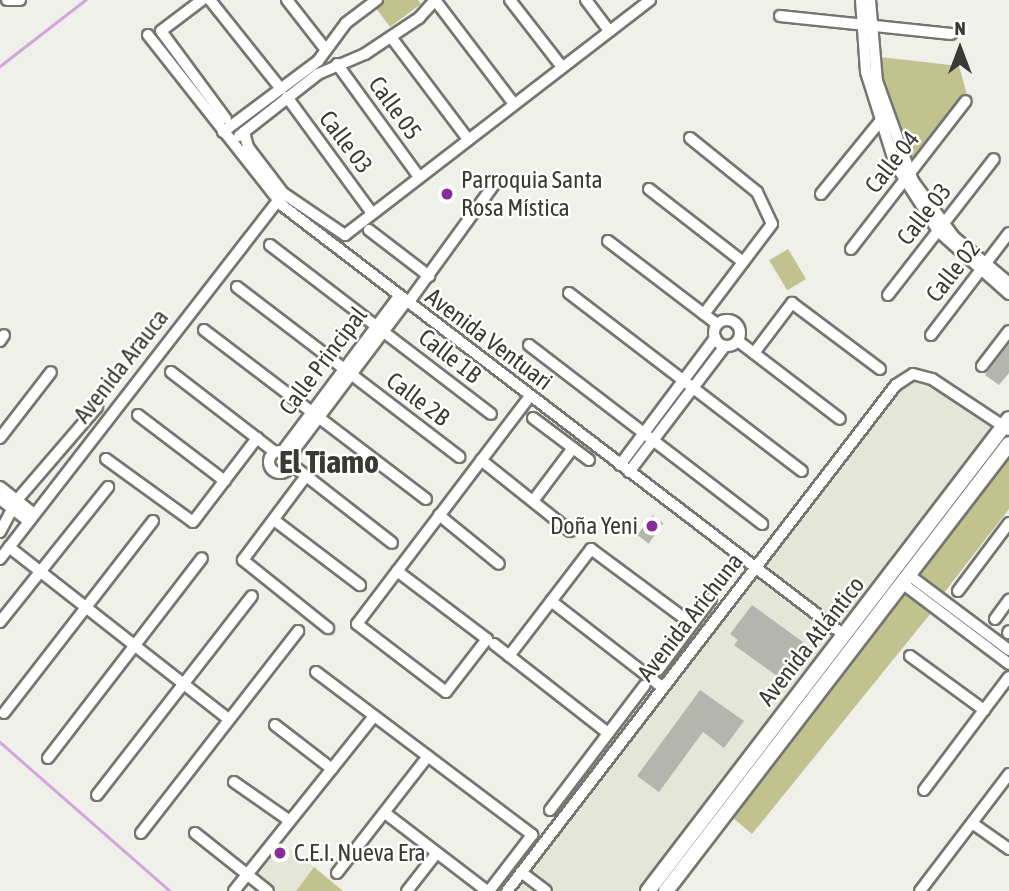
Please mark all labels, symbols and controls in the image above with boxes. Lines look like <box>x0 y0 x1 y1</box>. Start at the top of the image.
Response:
north arrow <box>925 14 995 84</box>
text: N <box>954 17 966 39</box>
street label: Calle 05 <box>362 71 428 145</box>
street label: Calle 03 <box>313 105 379 179</box>
street label: Calle 04 <box>859 125 925 199</box>
place label: Parroquia Santa Rosa Mística <box>461 166 603 222</box>
street label: Calle 03 <box>891 177 957 251</box>
marker: Parroquia Santa Rosa Mística <box>439 186 455 202</box>
street label: Calle 02 <box>920 234 986 308</box>
street label: Avenida Ventuari <box>420 282 558 396</box>
street label: Calle Principal <box>273 301 373 421</box>
street label: Avenida Arauca <box>68 303 174 429</box>
street label: Calle 1B <box>413 323 487 389</box>
street label: Calle 2B <box>381 366 455 432</box>
district label: El Tiamo <box>279 443 379 481</box>
place label: Doña Yeni <box>550 512 638 540</box>
marker: Doña Yeni <box>644 518 660 534</box>
street label: Avenida Arichuna <box>631 547 749 687</box>
street label: Avenida Atlántico <box>752 571 870 711</box>
place label: C.E.I. Nueva Era <box>294 839 426 867</box>
marker: C.E.I. Nueva Era <box>272 845 288 861</box>

